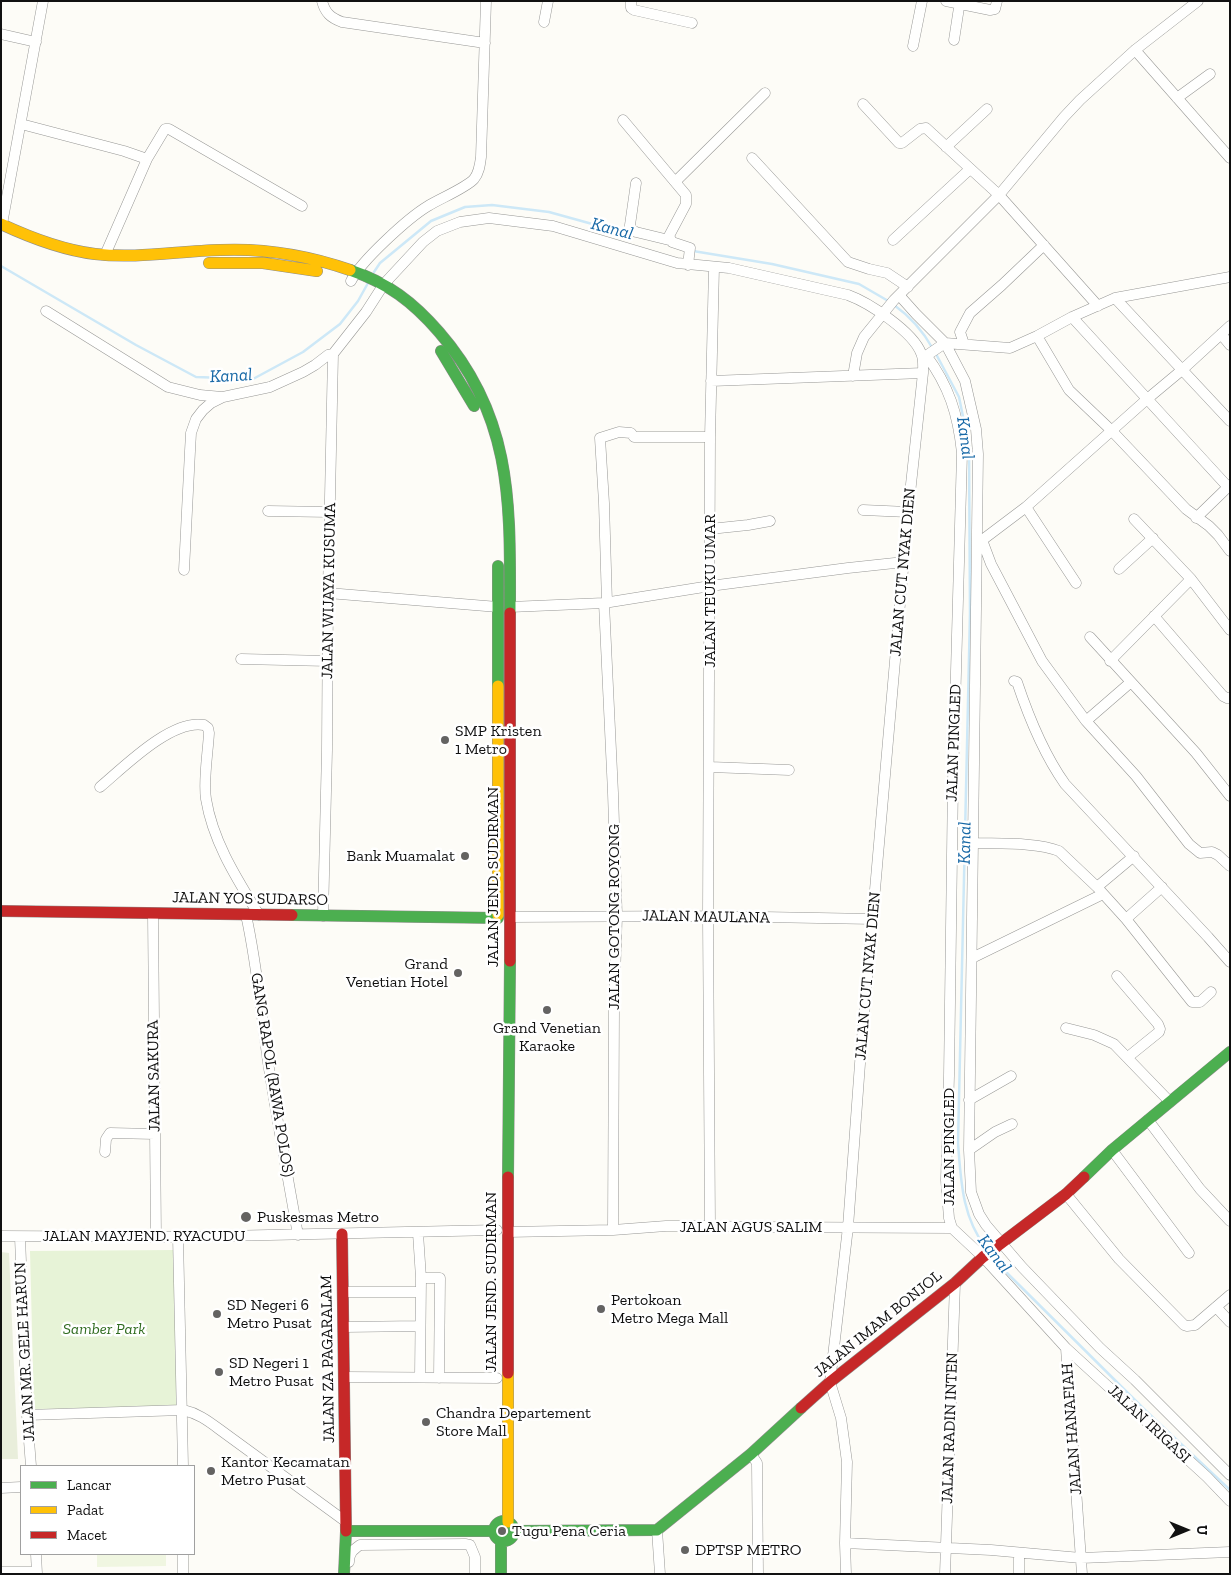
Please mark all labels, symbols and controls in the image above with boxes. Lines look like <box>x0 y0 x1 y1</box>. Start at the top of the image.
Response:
water label: Kanal <box>589 213 635 245</box>
water label: Kanal <box>209 364 253 388</box>
water label: Kanal <box>951 415 979 461</box>
street label: JALAN CUT NYAK DIEN <box>886 487 920 657</box>
street label: JALAN WIJAYA KUSUMA <box>318 503 340 679</box>
street label: JALAN TEUKU UMAR <box>700 514 720 668</box>
street label: JALAN PINGLED <box>942 684 966 802</box>
place label: SMP Kristen 1 Metro <box>455 721 542 759</box>
marker: SMP Kristen 1 Metro <box>439 734 451 746</box>
street label: JALAN JEND. SUDIRMAN <box>483 787 503 967</box>
water label: Kanal <box>954 821 976 865</box>
street label: JALAN GOTONG ROYONG <box>604 824 624 1010</box>
place label: Bank Muamalat <box>347 846 455 866</box>
marker: Bank Muamalat <box>459 850 471 862</box>
street label: JALAN YOS SUDARSO <box>172 888 328 910</box>
street label: JALAN CUT NYAK DIEN <box>851 891 885 1061</box>
street label: JALAN MAULANA <box>642 906 770 928</box>
place label: Grand Venetian Hotel <box>346 954 448 992</box>
marker: Grand Venetian Hotel <box>452 967 464 979</box>
street label: GANG RAPOL (RAWA POLOS) <box>246 972 298 1178</box>
marker: Grand Venetian Karaoke <box>541 1004 553 1016</box>
place label: Grand Venetian Karaoke <box>493 1018 601 1056</box>
street label: JALAN SAKURA <box>143 1020 165 1132</box>
street label: JALAN PINGLED <box>939 1088 959 1206</box>
street label: JALAN JEND. SUDIRMAN <box>481 1192 501 1372</box>
place label: Puskesmas Metro <box>257 1207 379 1227</box>
marker: Puskesmas Metro <box>239 1210 253 1224</box>
street label: JALAN AGUS SALIM <box>680 1217 822 1237</box>
street label: JALAN MAYJEND. RYACUDU <box>43 1226 245 1246</box>
water label: Kanal <box>973 1230 1015 1278</box>
street label: JALAN MR. GELE HARUN <box>11 1261 39 1443</box>
street label: JALAN IMAM BONJOL <box>810 1266 946 1382</box>
street label: JALAN ZA PAGARALAM <box>317 1275 339 1443</box>
place label: Pertokoan Metro Mega Mall <box>611 1290 728 1328</box>
place label: SD Negeri 6 Metro Pusat <box>227 1295 312 1333</box>
marker: Pertokoan Metro Mega Mall <box>595 1303 607 1315</box>
marker: SD Negeri 6 Metro Pusat <box>211 1308 223 1320</box>
park label: Samber Park <box>63 1319 145 1339</box>
street label: JALAN RADIN INTEN <box>938 1352 962 1504</box>
place label: SD Negeri 1 Metro Pusat <box>229 1353 314 1391</box>
street label: JALAN HANAFIAH <box>1058 1362 1086 1496</box>
marker: SD Negeri 1 Metro Pusat <box>213 1366 225 1378</box>
street label: JALAN IRIGASI <box>1103 1381 1195 1467</box>
place label: Chandra Departement Store Mall <box>436 1403 591 1441</box>
marker: Chandra Departement Store Mall <box>420 1416 432 1428</box>
place label: Kantor Kecamatan Metro Pusat <box>221 1452 350 1490</box>
legend <box>20 1465 195 1555</box>
marker: Kantor Kecamatan Metro Pusat <box>205 1465 217 1477</box>
text: Lancar <box>67 1476 112 1494</box>
text: Padat <box>67 1501 104 1519</box>
north arrow <box>1161 1505 1211 1555</box>
place label: Tugu Pena Ceria <box>512 1521 626 1541</box>
marker: Tugu Pena Ceria <box>496 1525 508 1537</box>
text: U <box>1193 1525 1210 1535</box>
text: Macet <box>67 1526 107 1544</box>
place label: DPTSP METRO <box>695 1540 801 1560</box>
marker: DPTSP METRO <box>679 1544 691 1556</box>

